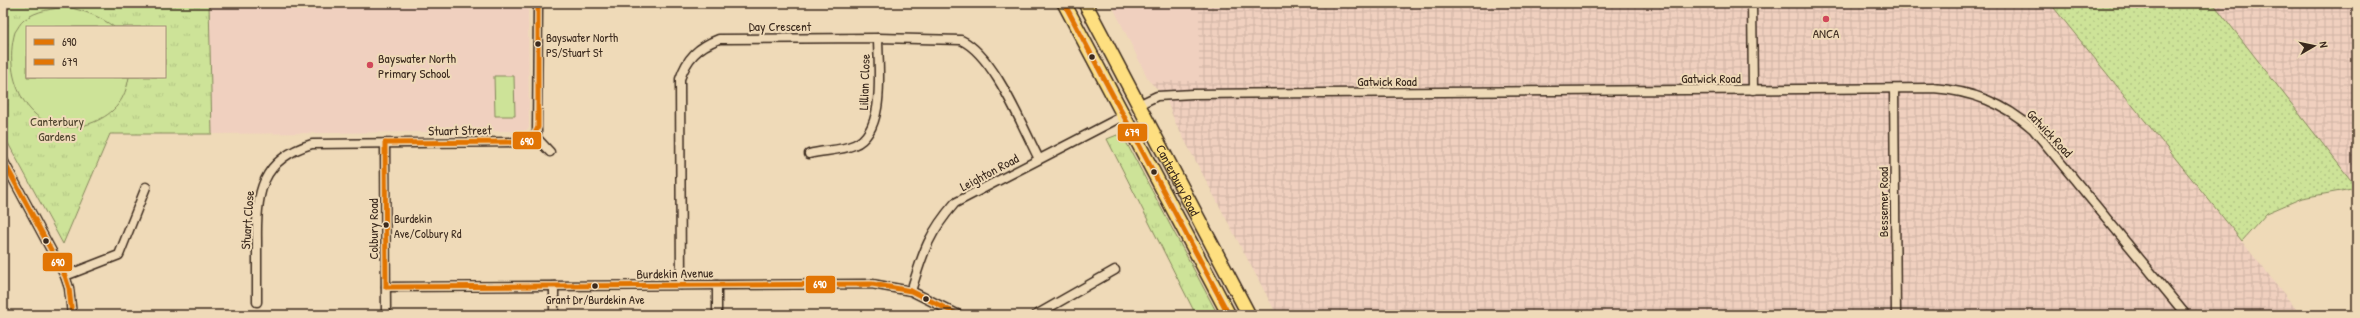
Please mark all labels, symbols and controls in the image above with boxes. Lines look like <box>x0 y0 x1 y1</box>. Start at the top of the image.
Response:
marker: ANCA <box>1821 14 1831 24</box>
street label: Day Crescent <box>749 17 812 35</box>
place label: ANCA <box>1813 24 1840 42</box>
legend <box>26 26 166 78</box>
north arrow <box>2294 26 2334 66</box>
place label: Bayswater North PS/Stuart St <box>546 29 618 61</box>
text: 690 <box>62 33 77 50</box>
marker: Bayswater North PS/Stuart St <box>533 39 543 49</box>
text: N <box>2317 40 2331 49</box>
place label: Bayswater North Primary School <box>378 49 457 82</box>
unlabelled marker <box>1087 52 1097 62</box>
text: 679 <box>62 53 78 70</box>
street label: Lillian Close <box>854 54 874 110</box>
marker: Bayswater North Primary School <box>365 60 375 70</box>
street label: Gatwick Road <box>1681 69 1741 87</box>
street label: Gatwick Road <box>1357 72 1417 90</box>
street label: Gatwick Road <box>2023 105 2077 161</box>
park label: Canterbury Gardens <box>30 112 84 145</box>
street label: Stuart Street <box>428 120 492 140</box>
line badge: 679 <box>1117 123 1148 142</box>
text: 679 <box>1125 125 1139 139</box>
line badge: 690 <box>512 131 542 150</box>
text: 690 <box>520 134 534 148</box>
street label: Canterbury Road <box>1152 141 1204 219</box>
street label: Leighton Road <box>956 149 1022 195</box>
unlabelled marker <box>1149 167 1159 177</box>
street label: Bessemer Road <box>1874 167 1892 237</box>
street label: Stuart Close <box>236 190 258 250</box>
street label: Colbury Road <box>364 198 382 260</box>
place label: Burdekin Ave/Colbury Rd <box>394 210 462 242</box>
marker: Burdekin Ave/Colbury Rd <box>381 220 391 230</box>
unlabelled marker <box>41 236 51 246</box>
line badge: 690 <box>42 252 73 272</box>
text: 690 <box>51 255 65 269</box>
street label: Burdekin Avenue <box>636 263 714 283</box>
line badge: 690 <box>805 275 836 294</box>
text: 690 <box>813 277 827 291</box>
marker: Grant Dr/Burdekin Ave <box>590 281 600 291</box>
place label: Grant Dr/Burdekin Ave <box>545 291 645 308</box>
unlabelled marker <box>921 294 931 304</box>

